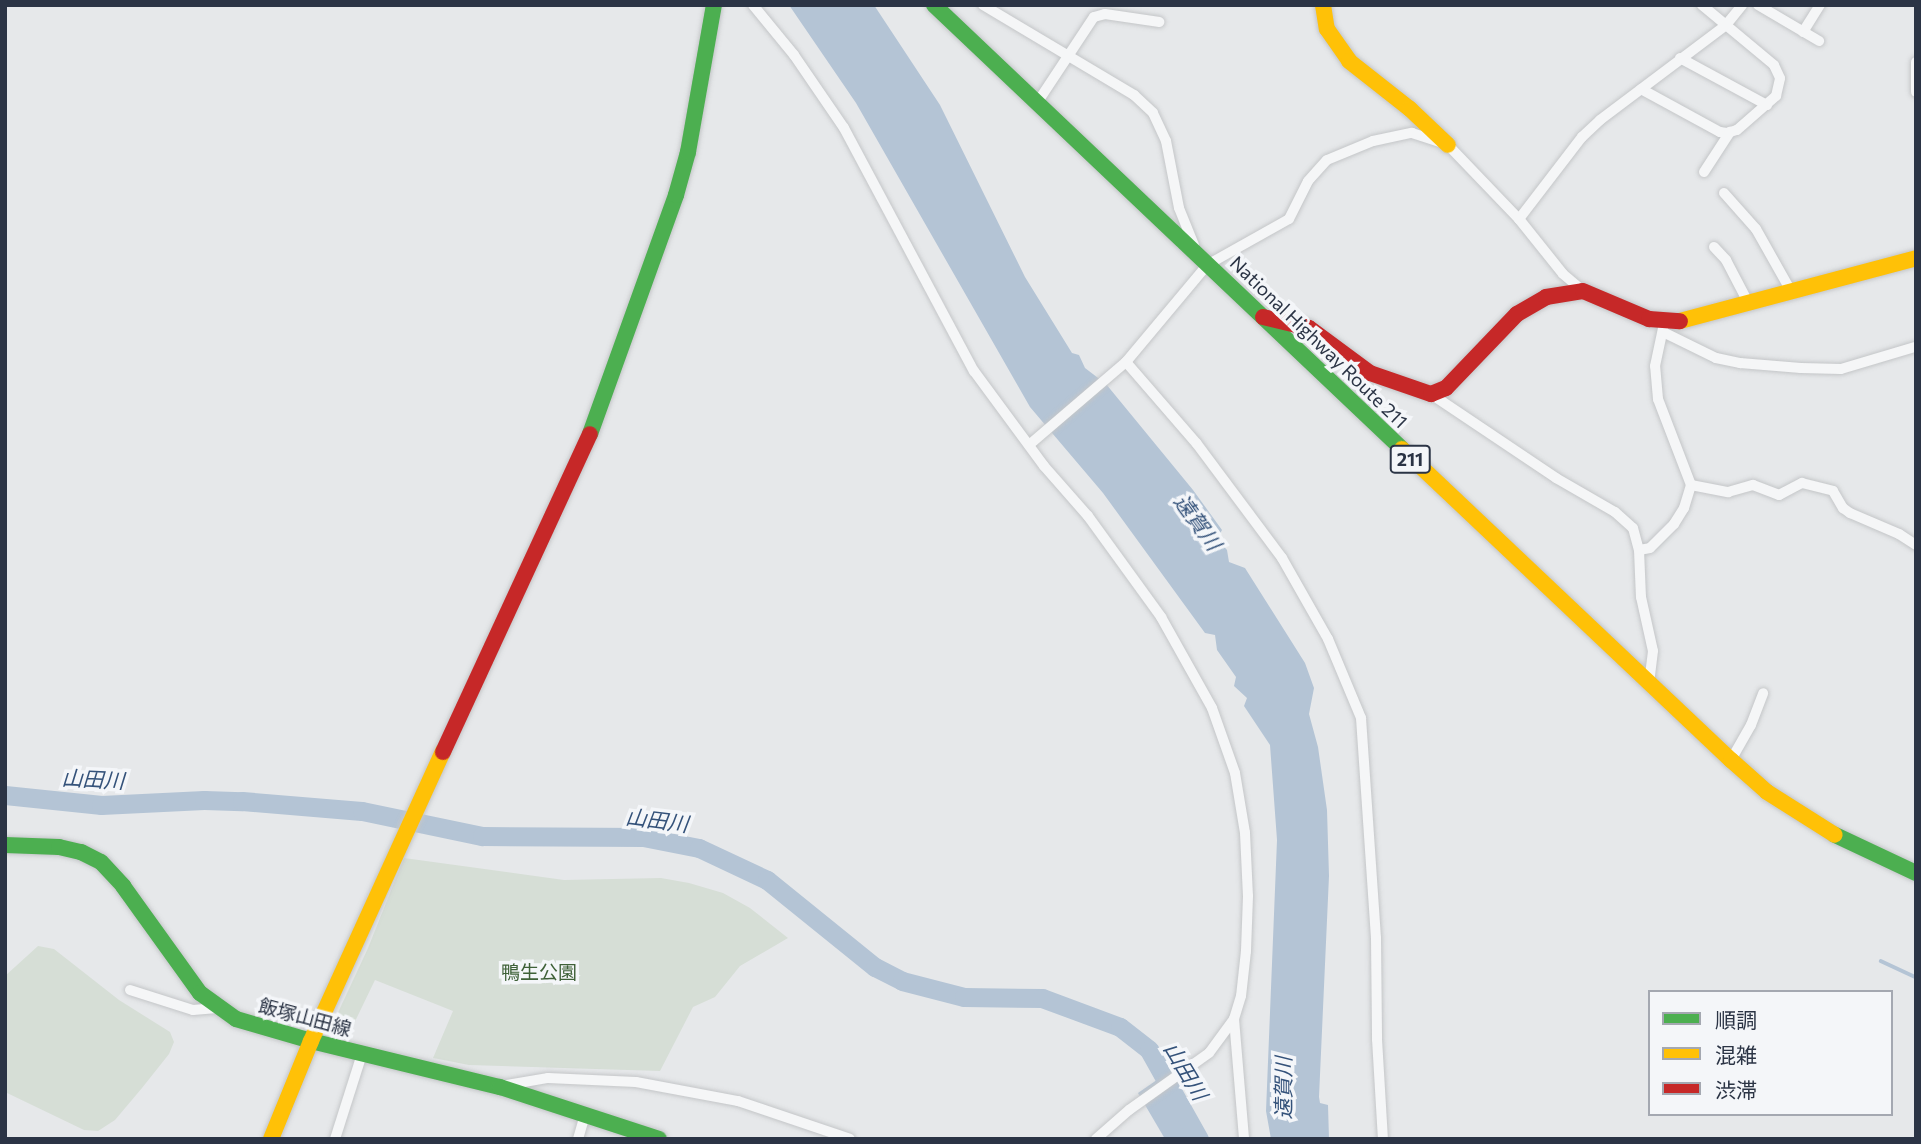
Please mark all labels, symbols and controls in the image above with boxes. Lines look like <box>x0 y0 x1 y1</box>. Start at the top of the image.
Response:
street label: National Highway Route 211 <box>1225 251 1413 433</box>
road number: 211 <box>1389 444 1431 474</box>
water label: 遠賀川 <box>1169 489 1227 555</box>
water label: 山田川 <box>61 765 125 793</box>
water label: 山田川 <box>624 804 690 836</box>
park label: 鴨生公園 <box>501 961 577 983</box>
legend <box>1648 990 1893 1116</box>
street label: 飯塚山田線 <box>256 994 354 1040</box>
text: 順調 <box>1715 1007 1757 1032</box>
water label: 山田川 <box>1159 1038 1213 1104</box>
text: 混雑 <box>1715 1042 1757 1067</box>
water label: 遠賀川 <box>1270 1057 1296 1119</box>
text: 渋滞 <box>1715 1077 1757 1102</box>

